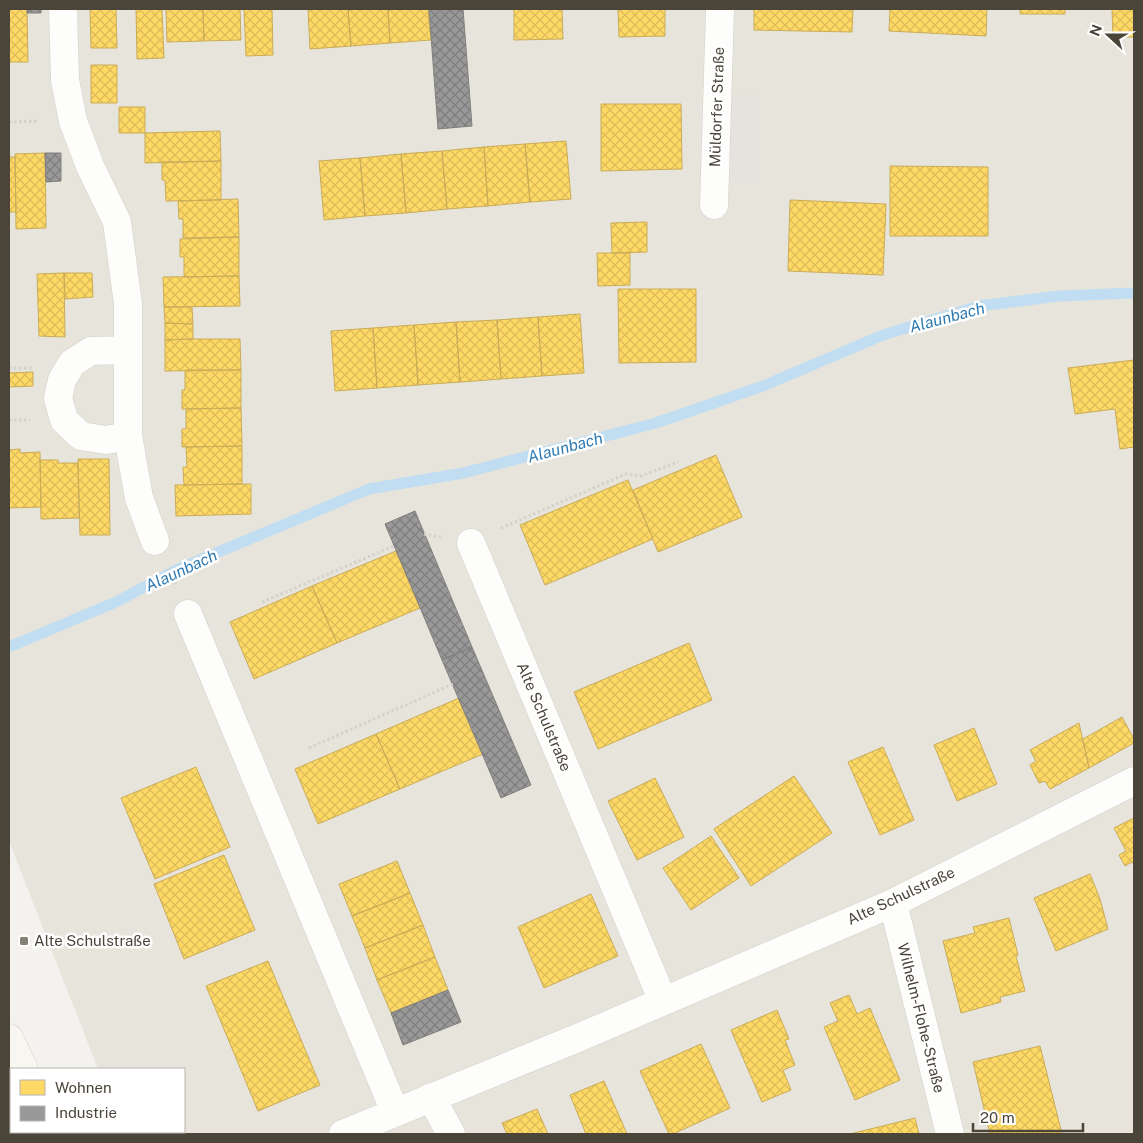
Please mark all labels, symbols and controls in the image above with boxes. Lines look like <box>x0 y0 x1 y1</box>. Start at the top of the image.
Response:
north arrow <box>1083 10 1133 60</box>
text: N <box>1086 22 1105 38</box>
street label: Müldorfer Straße <box>706 47 727 167</box>
water label: Alaunbach <box>907 298 987 337</box>
water label: Alaunbach <box>525 428 605 467</box>
water label: Alaunbach <box>142 546 220 595</box>
street label: Alte Schulstraße <box>514 660 575 774</box>
street label: Alte Schulstraße <box>844 863 957 928</box>
place label: Alte Schulstraße <box>34 932 151 949</box>
marker: Alte Schulstraße <box>18 935 30 947</box>
street label: Wilhelm-Flohe-Straße <box>895 941 948 1095</box>
legend <box>10 1068 185 1133</box>
text: Wohnen <box>55 1079 112 1096</box>
scale bar <box>973 1100 1083 1132</box>
text: Industrie <box>55 1104 117 1121</box>
text: 20 m <box>980 1109 1015 1126</box>

